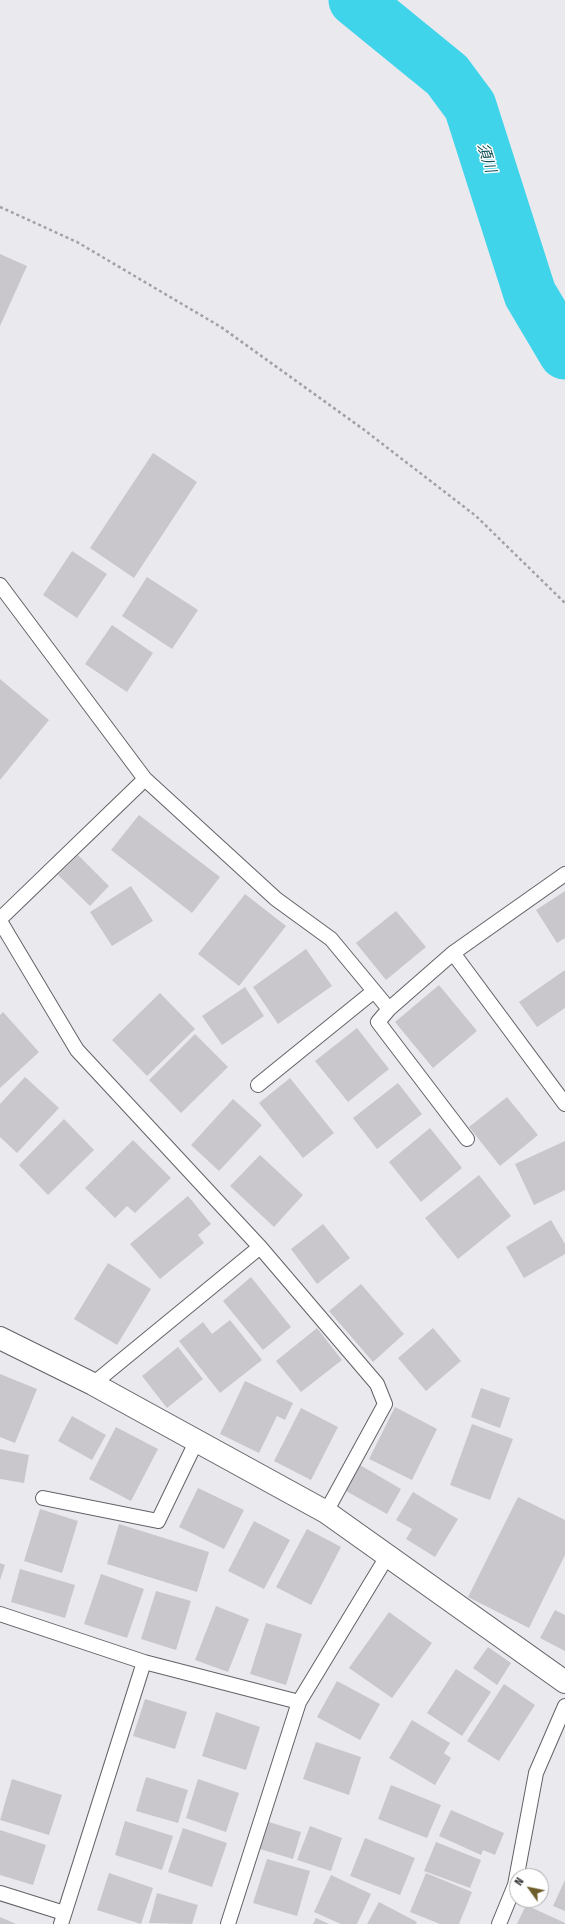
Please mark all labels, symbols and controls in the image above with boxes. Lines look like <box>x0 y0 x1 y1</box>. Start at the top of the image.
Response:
water label: 須川 <box>473 141 499 175</box>
north arrow <box>509 1868 549 1908</box>
text: N <box>512 1875 527 1888</box>

